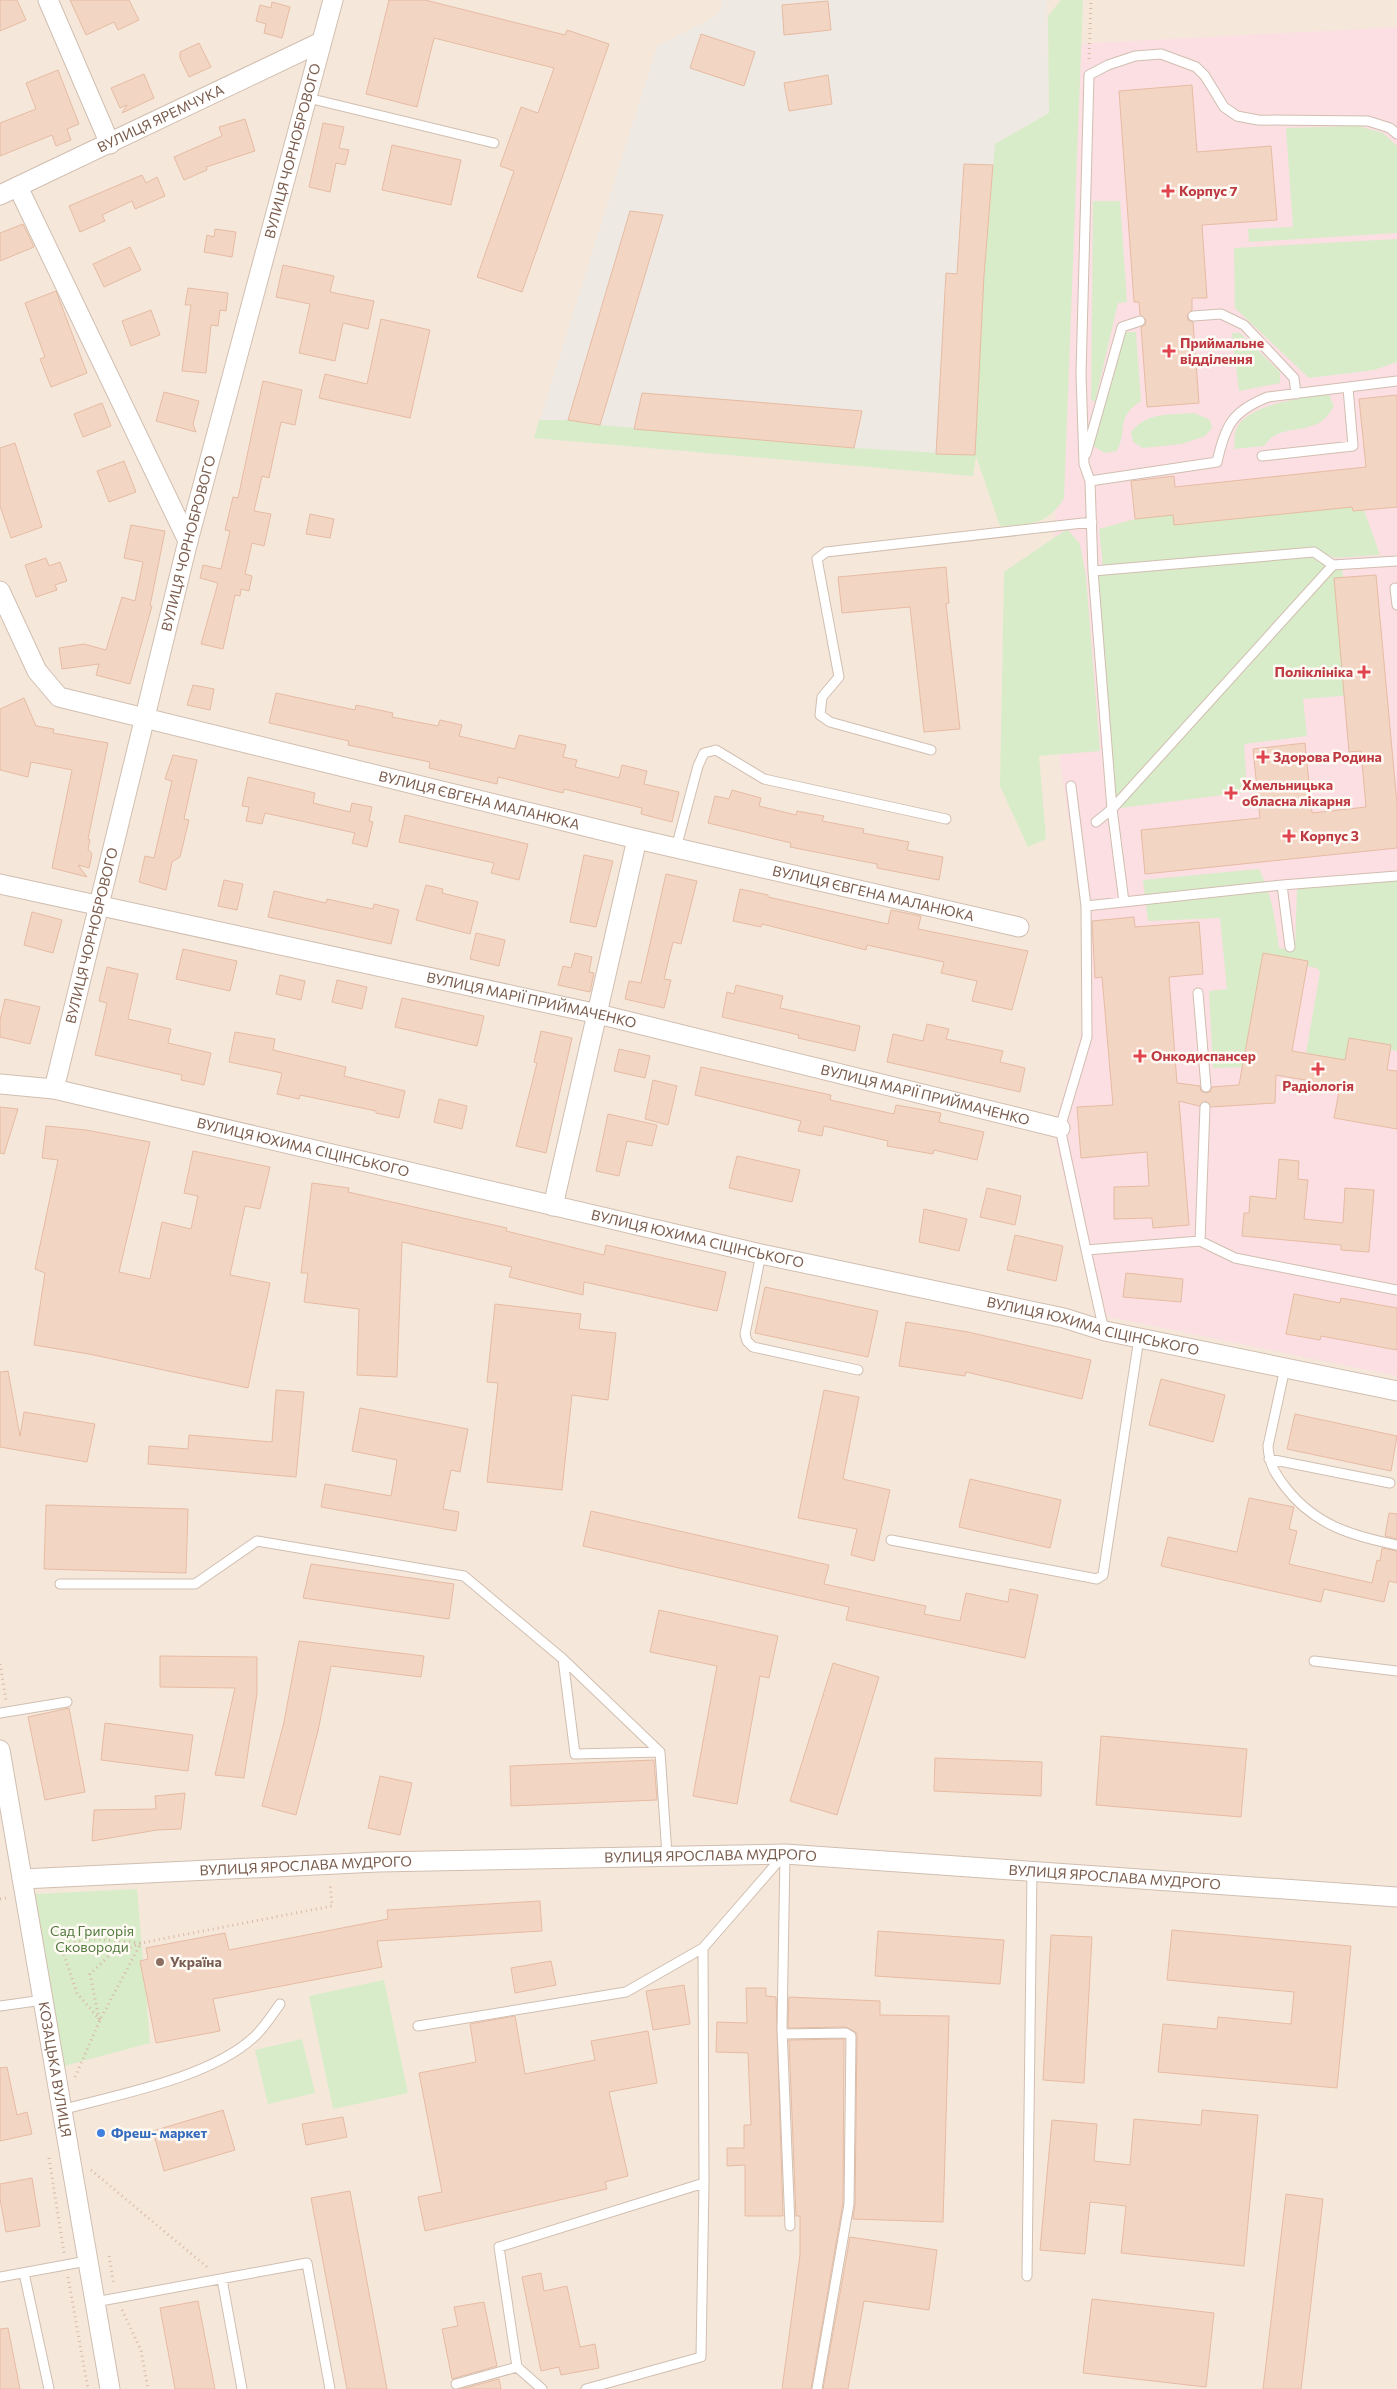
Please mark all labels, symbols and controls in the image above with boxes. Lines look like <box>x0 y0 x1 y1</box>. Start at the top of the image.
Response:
street label: ВУЛИЦЯ ЧОРНОБРОВОГО <box>260 61 324 240</box>
street label: ВУЛИЦЯ ЯРЕМЧУКА <box>94 80 227 155</box>
place label: Корпус 7 <box>1179 182 1238 199</box>
marker: Корпус 7 <box>1161 184 1175 198</box>
place label: Приймальне відділення <box>1180 334 1264 367</box>
marker: Приймальне відділення <box>1162 344 1176 358</box>
street label: ВУЛИЦЯ ЧОРНОБРОВОГО <box>157 453 219 633</box>
place label: Поліклініка <box>1275 663 1353 680</box>
marker: Поліклініка <box>1357 665 1371 679</box>
place label: Здорова Родина <box>1273 748 1382 765</box>
marker: Здорова Родина <box>1257 751 1269 763</box>
street label: ВУЛИЦЯ ЄВГЕНА МАЛАНЮКА <box>377 767 582 833</box>
place label: Хмельницька обласна лікарня <box>1242 776 1351 809</box>
marker: Хмельницька обласна лікарня <box>1224 786 1238 800</box>
place label: Корпус 3 <box>1300 827 1359 844</box>
marker: Корпус 3 <box>1282 829 1296 843</box>
street label: ВУЛИЦЯ ЧОРНОБРОВОГО <box>61 845 121 1025</box>
street label: ВУЛИЦЯ ЄВГЕНА МАЛАНЮКА <box>771 861 976 925</box>
street label: ВУЛИЦЯ МАРІЇ ПРИЙМАЧЕНКО <box>425 968 638 1031</box>
place label: Онкодиспансер <box>1151 1047 1256 1064</box>
marker: Онкодиспансер <box>1133 1049 1147 1063</box>
street label: ВУЛИЦЯ МАРІЇ ПРИЙМАЧЕНКО <box>819 1060 1032 1128</box>
marker: Радіологія <box>1311 1062 1325 1076</box>
place label: Радіологія <box>1282 1077 1354 1094</box>
street label: ВУЛИЦЯ ЮХИМА СІЦІНСЬКОГО <box>195 1114 411 1180</box>
street label: ВУЛИЦЯ ЮХИМА СІЦІНСЬКОГО <box>590 1206 806 1271</box>
street label: ВУЛИЦЯ ЮХИМА СІЦІНСЬКОГО <box>985 1293 1201 1358</box>
street label: ВУЛИЦЯ ЯРОСЛАВА МУДРОГО <box>604 1845 817 1866</box>
street label: ВУЛИЦЯ ЯРОСЛАВА МУДРОГО <box>199 1852 412 1879</box>
street label: ВУЛИЦЯ ЯРОСЛАВА МУДРОГО <box>1008 1861 1221 1893</box>
park label: Сад Григорія Сковороди <box>50 1922 134 1955</box>
place label: Україна <box>170 1953 222 1970</box>
marker: Україна <box>154 1956 166 1968</box>
street label: КОЗАЦЬКА ВУЛИЦЯ <box>35 2000 75 2138</box>
place label: Фреш- маркет <box>111 2124 207 2141</box>
marker: Фреш- маркет <box>95 2127 107 2139</box>

